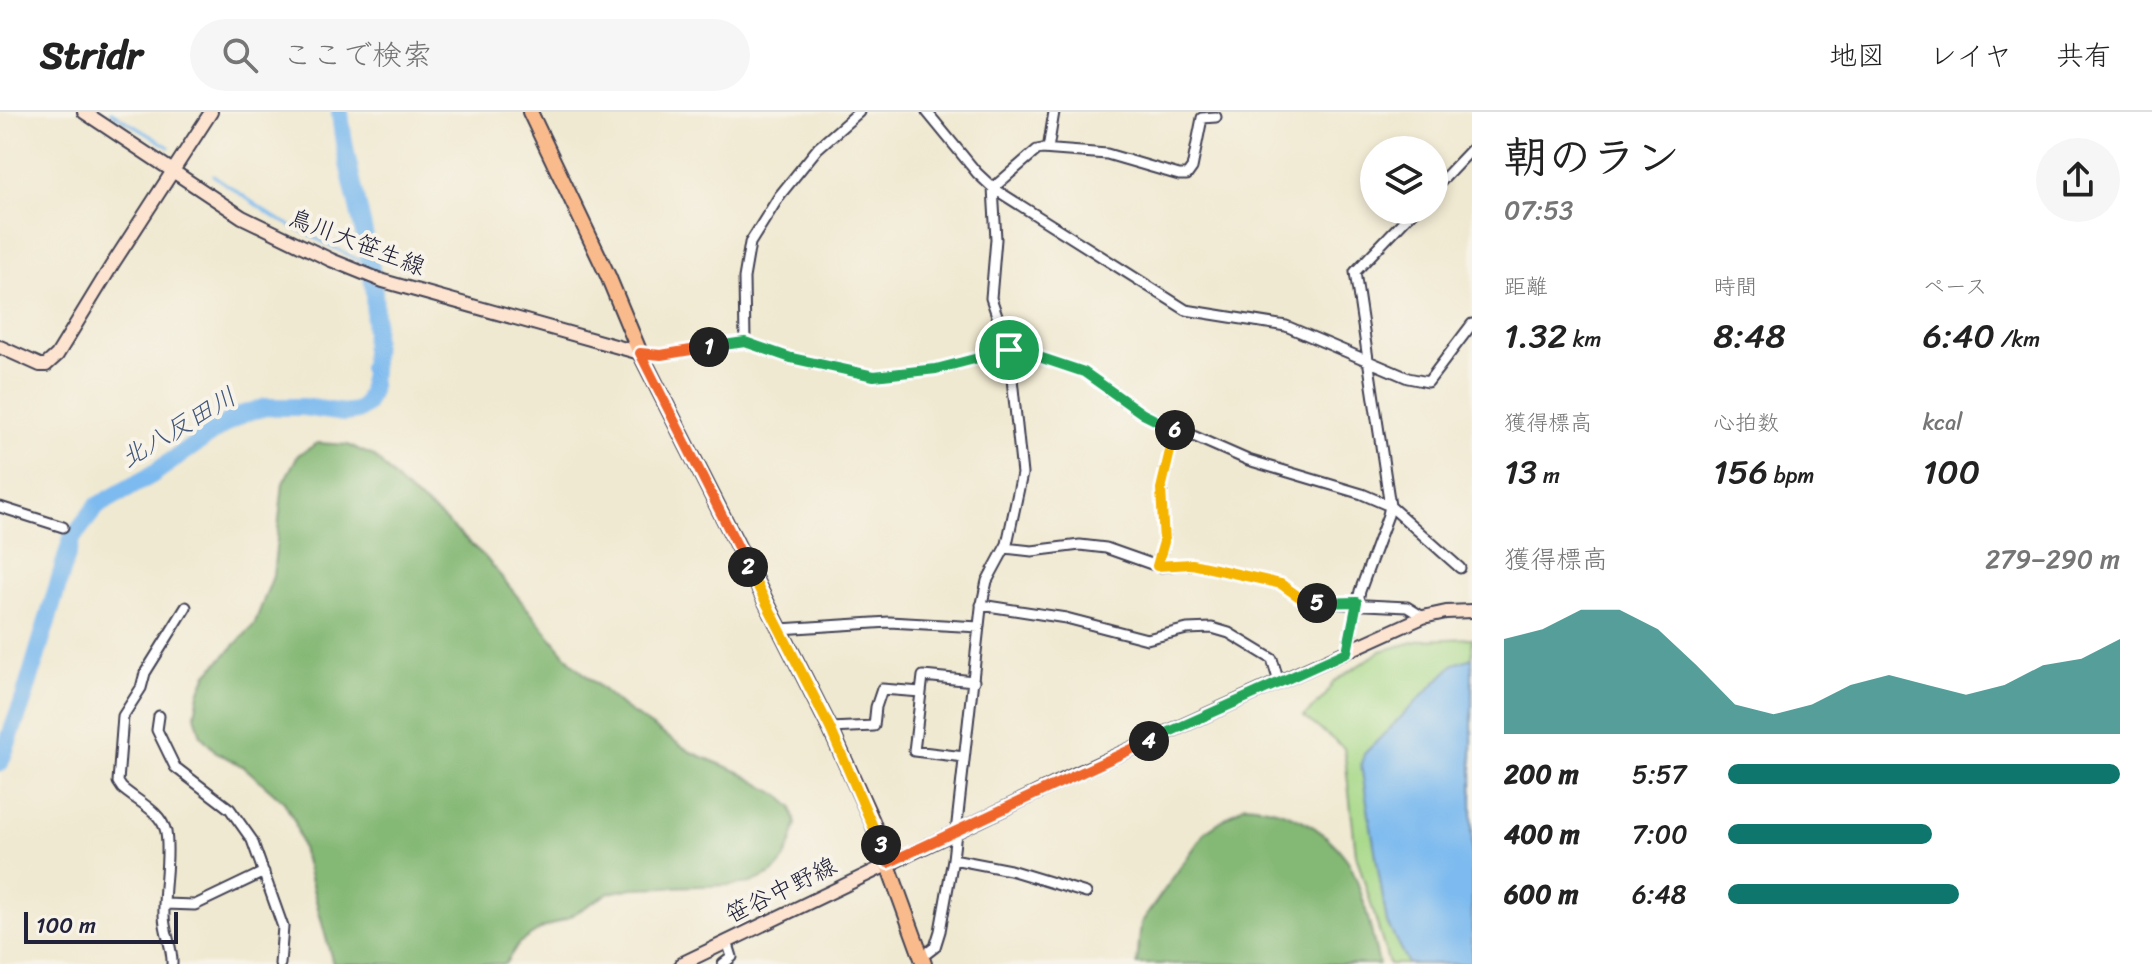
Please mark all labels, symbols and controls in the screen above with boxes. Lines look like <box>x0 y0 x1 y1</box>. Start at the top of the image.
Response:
search box <box>190 19 750 91</box>
text: Stridr <box>40 22 142 89</box>
text: ここで検索 <box>282 28 432 82</box>
text: 地図 <box>1829 31 1885 80</box>
text: レイヤ <box>1929 31 2012 80</box>
text: 共有 <box>2056 31 2112 80</box>
icon: search <box>218 33 262 77</box>
text: 朝のラン <box>1504 118 1680 196</box>
map controls <box>1360 136 1448 224</box>
button: layers <box>1360 136 1448 224</box>
button: share <box>2036 138 2120 222</box>
text: 07:53 <box>1504 187 1573 233</box>
street label: 鳥川大笹生線 <box>282 197 432 287</box>
text: 距離 <box>1504 267 1548 306</box>
text: 時間 <box>1713 267 1757 306</box>
text: ペース <box>1923 267 1987 306</box>
text: 1.32 <box>1504 306 1567 366</box>
text: 8:48 <box>1713 306 1786 366</box>
text: 6:40 <box>1923 306 1995 366</box>
pin <box>975 316 1043 384</box>
text: km <box>1567 320 1601 359</box>
text: /km <box>1995 320 2040 359</box>
pin: 1 <box>689 327 729 367</box>
text: 1 <box>704 327 714 366</box>
icon: arrive <box>987 328 1031 372</box>
water label: 北八反田川 <box>110 374 246 480</box>
text: 獲得標高 <box>1504 403 1592 442</box>
text: 心拍数 <box>1713 403 1779 442</box>
text: kcal <box>1923 403 1963 442</box>
pin: 6 <box>1155 410 1195 450</box>
text: 6 <box>1169 410 1181 449</box>
text: 13 <box>1504 442 1537 502</box>
text: 156 <box>1713 442 1768 502</box>
text: 100 <box>1923 442 1980 502</box>
text: m <box>1537 456 1560 495</box>
text: bpm <box>1768 456 1814 495</box>
text: 獲得標高 <box>1504 536 1608 582</box>
text: 279–290 m <box>1985 536 2120 582</box>
pin: 2 <box>728 547 768 587</box>
text: 2 <box>742 547 754 586</box>
pin: 5 <box>1297 583 1337 623</box>
text: 5 <box>1310 583 1324 622</box>
pin: 4 <box>1129 721 1169 761</box>
text: 4 <box>1142 721 1156 760</box>
text: 200 m <box>1504 751 1579 797</box>
text: 5:57 <box>1632 751 1686 797</box>
text: 400 m <box>1504 811 1580 857</box>
text: 7:00 <box>1632 811 1688 857</box>
pin: 3 <box>861 825 901 865</box>
text: 3 <box>875 825 887 864</box>
street label: 笹谷中野線 <box>718 845 844 935</box>
text: 600 m <box>1504 871 1578 917</box>
text: 6:48 <box>1632 871 1687 917</box>
text: 100 m <box>36 906 96 945</box>
scale bar <box>24 908 178 944</box>

